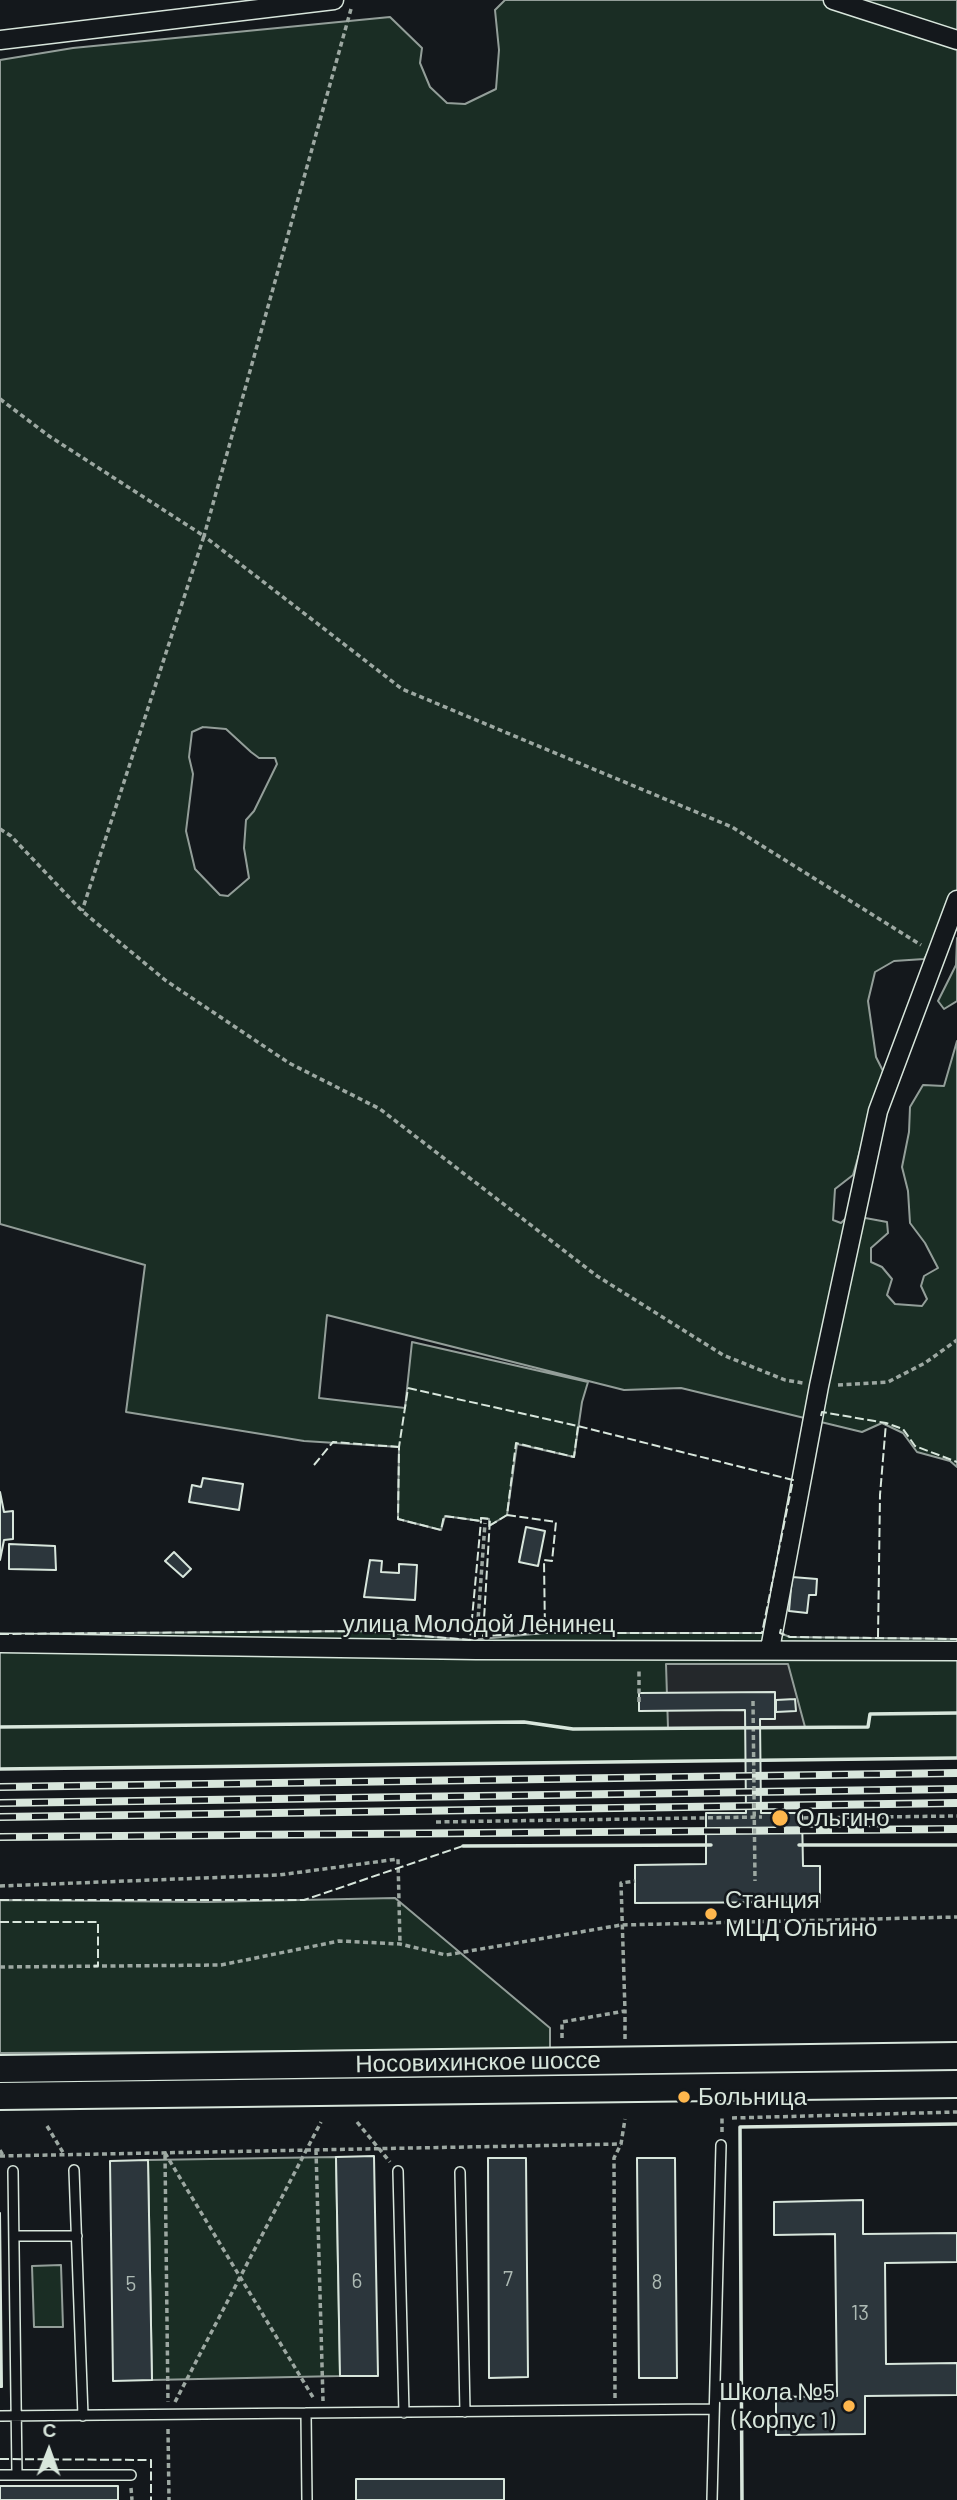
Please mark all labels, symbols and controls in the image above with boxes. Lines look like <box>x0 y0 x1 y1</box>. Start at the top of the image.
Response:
street label: улица Молодой Ленинец <box>343 1610 615 1638</box>
place label: Ольгино <box>796 1804 890 1832</box>
marker: Ольгино <box>770 1808 790 1828</box>
place label: Станция МЦД Ольгино <box>725 1886 877 1942</box>
marker: Станция МЦД Ольгино <box>703 1906 719 1922</box>
street label: Носовихинское шоссе <box>355 2045 601 2079</box>
place label: Больница <box>698 2083 807 2111</box>
marker: Больница <box>676 2089 692 2105</box>
house number: 7 <box>503 2266 513 2292</box>
house number: 6 <box>352 2268 362 2294</box>
house number: 8 <box>652 2269 662 2295</box>
house number: 5 <box>126 2271 136 2297</box>
house number: 13 <box>851 2300 869 2326</box>
place label: Школа №5 (Корпус 1) <box>719 2378 835 2434</box>
marker: Школа №5 (Корпус 1) <box>841 2398 857 2414</box>
north arrow <box>14 2416 84 2486</box>
text: С <box>42 2418 56 2441</box>

